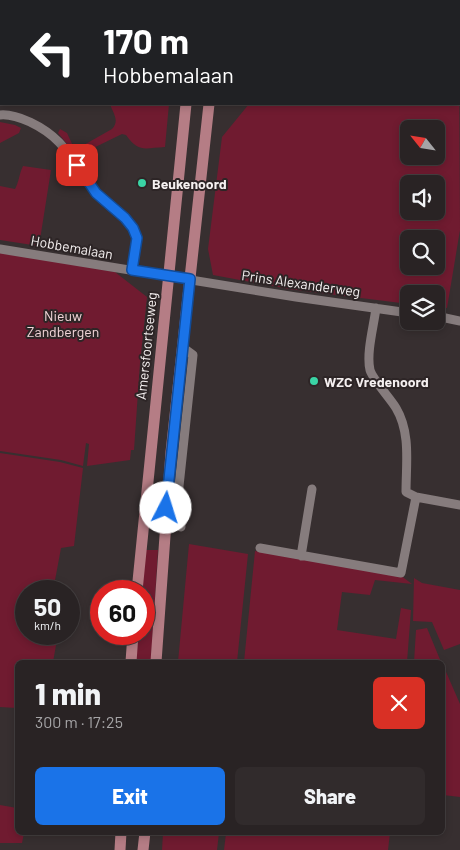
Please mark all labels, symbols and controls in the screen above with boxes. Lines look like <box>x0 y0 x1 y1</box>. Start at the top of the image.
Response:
text: 170 m <box>103 19 189 61</box>
icon: left <box>20 20 85 85</box>
text: Hobbemalaan <box>103 61 234 87</box>
north arrow <box>400 120 445 165</box>
map controls <box>400 120 445 330</box>
pin <box>56 144 98 186</box>
icon: arrive <box>63 151 91 179</box>
place label: Beukenoord <box>152 175 227 192</box>
button: sound <box>400 175 445 220</box>
marker: Beukenoord <box>136 177 148 189</box>
button: search <box>400 230 445 275</box>
street label: Hobbemalaan <box>30 231 114 263</box>
street label: Prins Alexanderweg <box>241 266 361 300</box>
button: layers <box>400 285 445 330</box>
street label: Amersfoortseweg <box>132 291 160 401</box>
park label: Nieuw Zandbergen <box>27 307 99 340</box>
place label: WZC Vredenoord <box>324 373 429 390</box>
marker: WZC Vredenoord <box>308 375 320 387</box>
position arrow <box>139 481 191 533</box>
speed limit sign: 60 <box>90 580 155 645</box>
text: 50 <box>34 591 61 621</box>
text: km/h <box>34 618 61 632</box>
text: 1 min <box>35 675 101 711</box>
button: close <box>373 677 425 729</box>
text: 300 m · 17:25 <box>35 712 123 731</box>
button: Exit <box>35 767 225 825</box>
button: Share <box>235 767 425 825</box>

